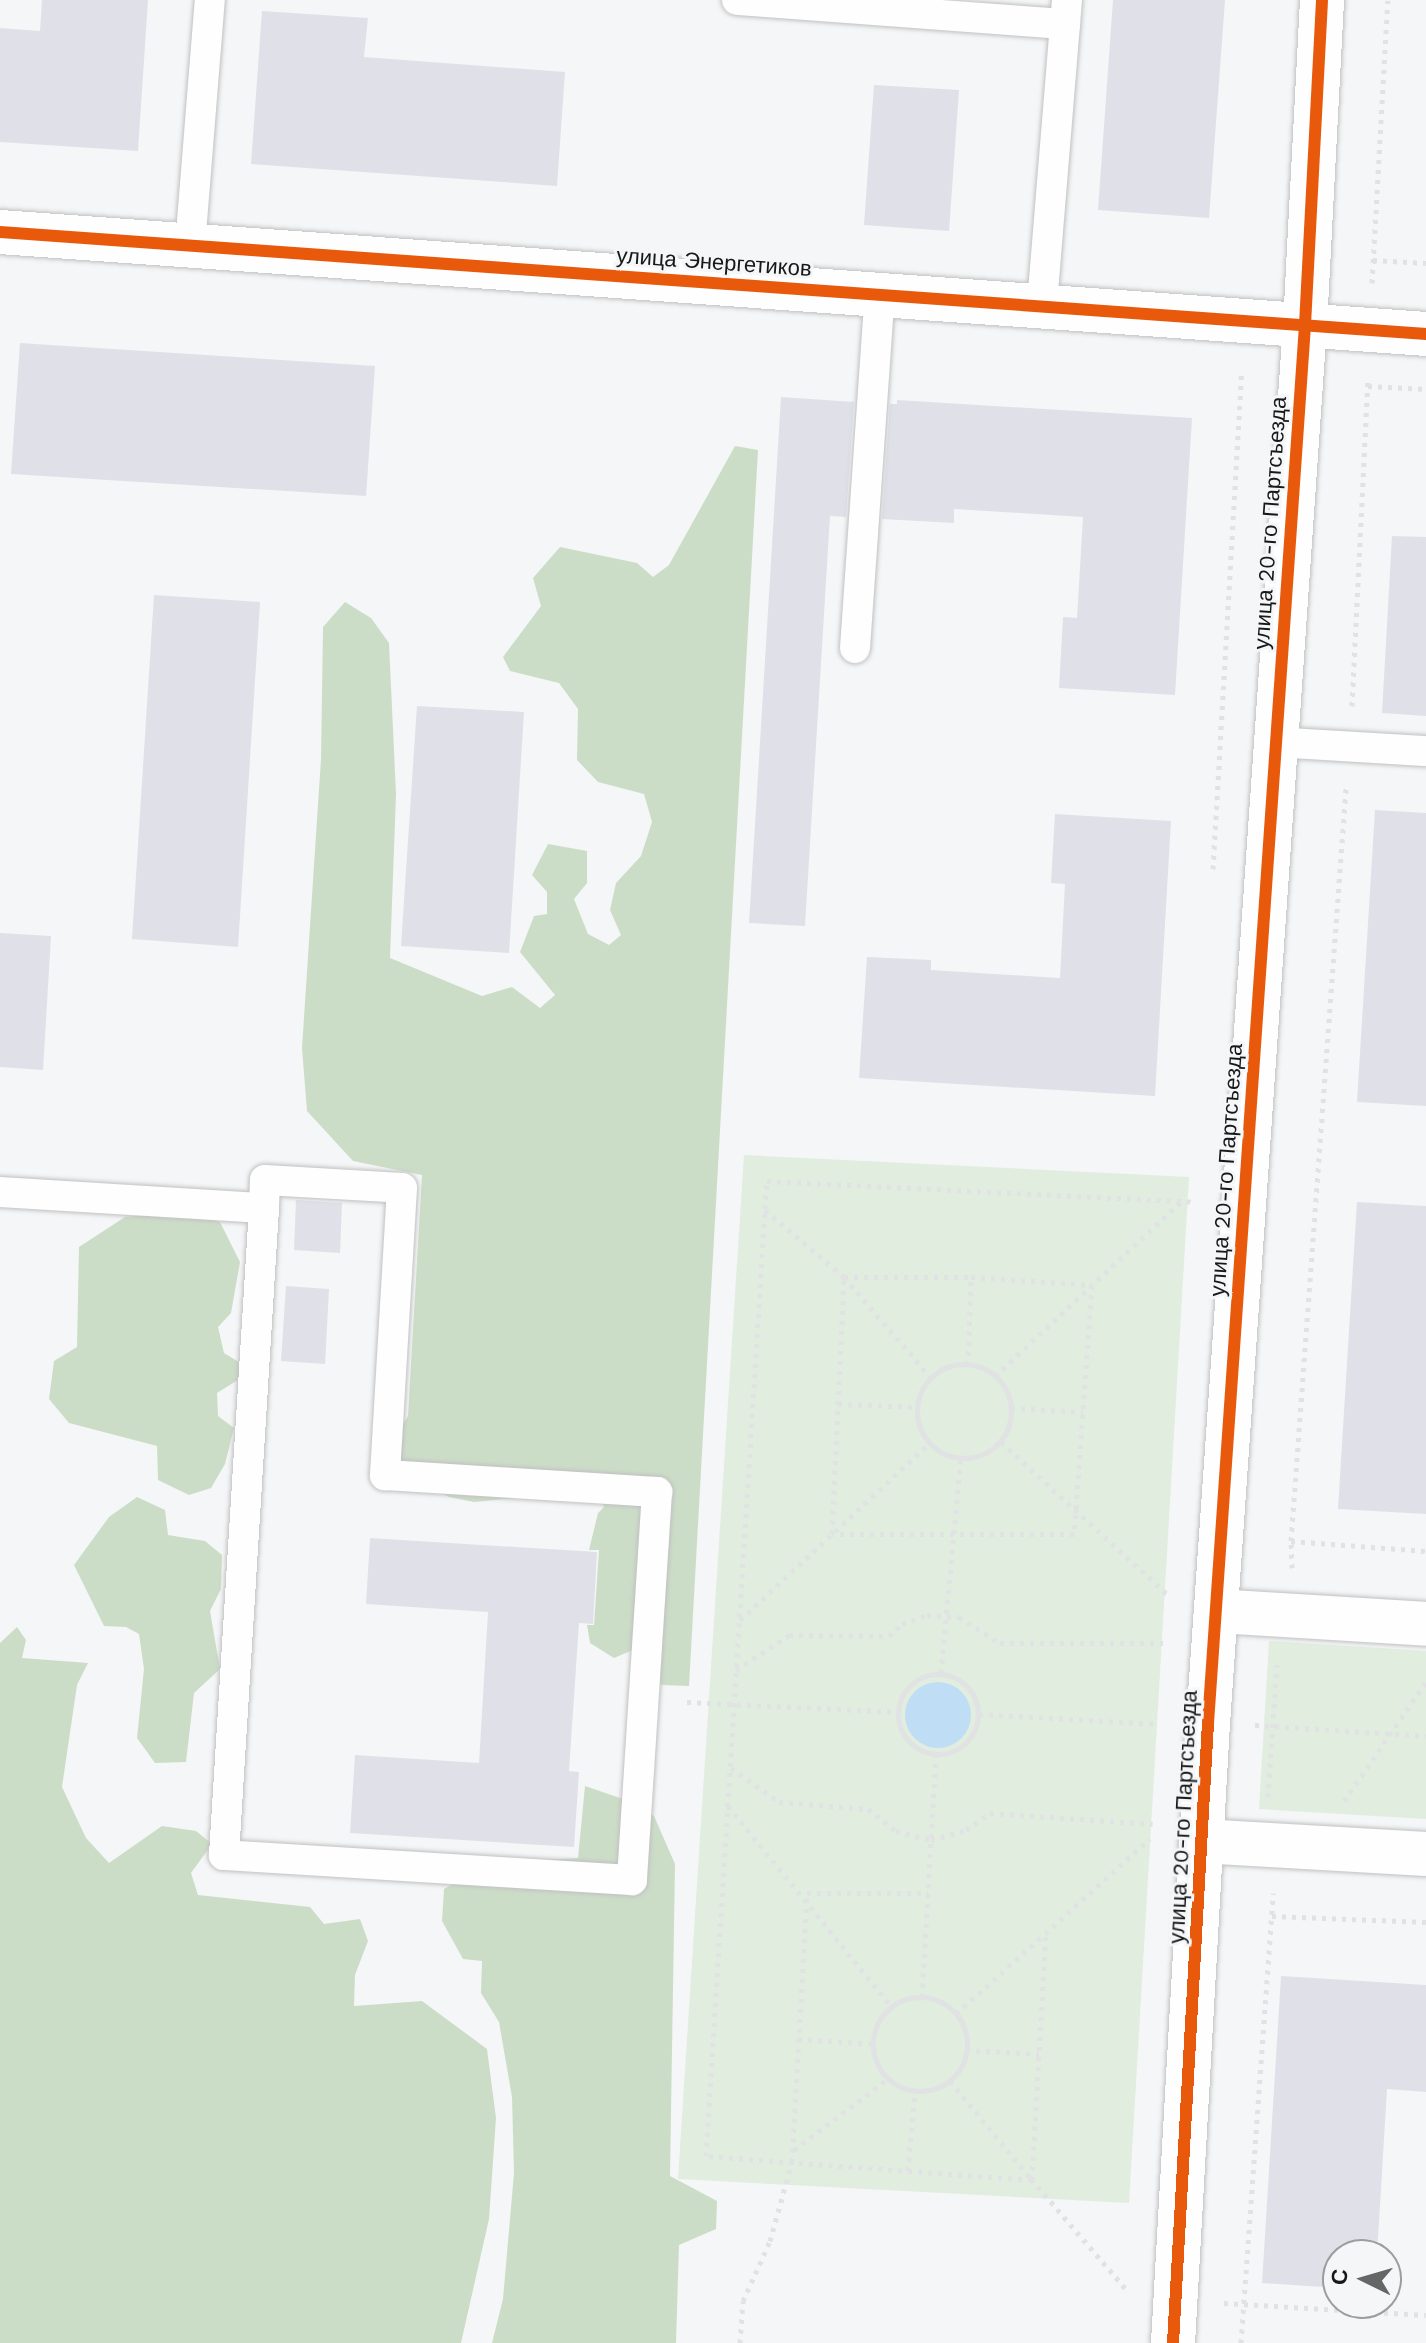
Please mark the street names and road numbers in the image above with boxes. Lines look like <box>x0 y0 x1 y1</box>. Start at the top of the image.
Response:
street label: улица Энергетиков <box>616 242 812 282</box>
street label: улица 20-го Партсъезда <box>1248 395 1292 651</box>
street label: улица 20-го Партсъезда <box>1204 1042 1248 1298</box>
street label: улица 20-го Партсъезда <box>1163 1690 1203 1944</box>

